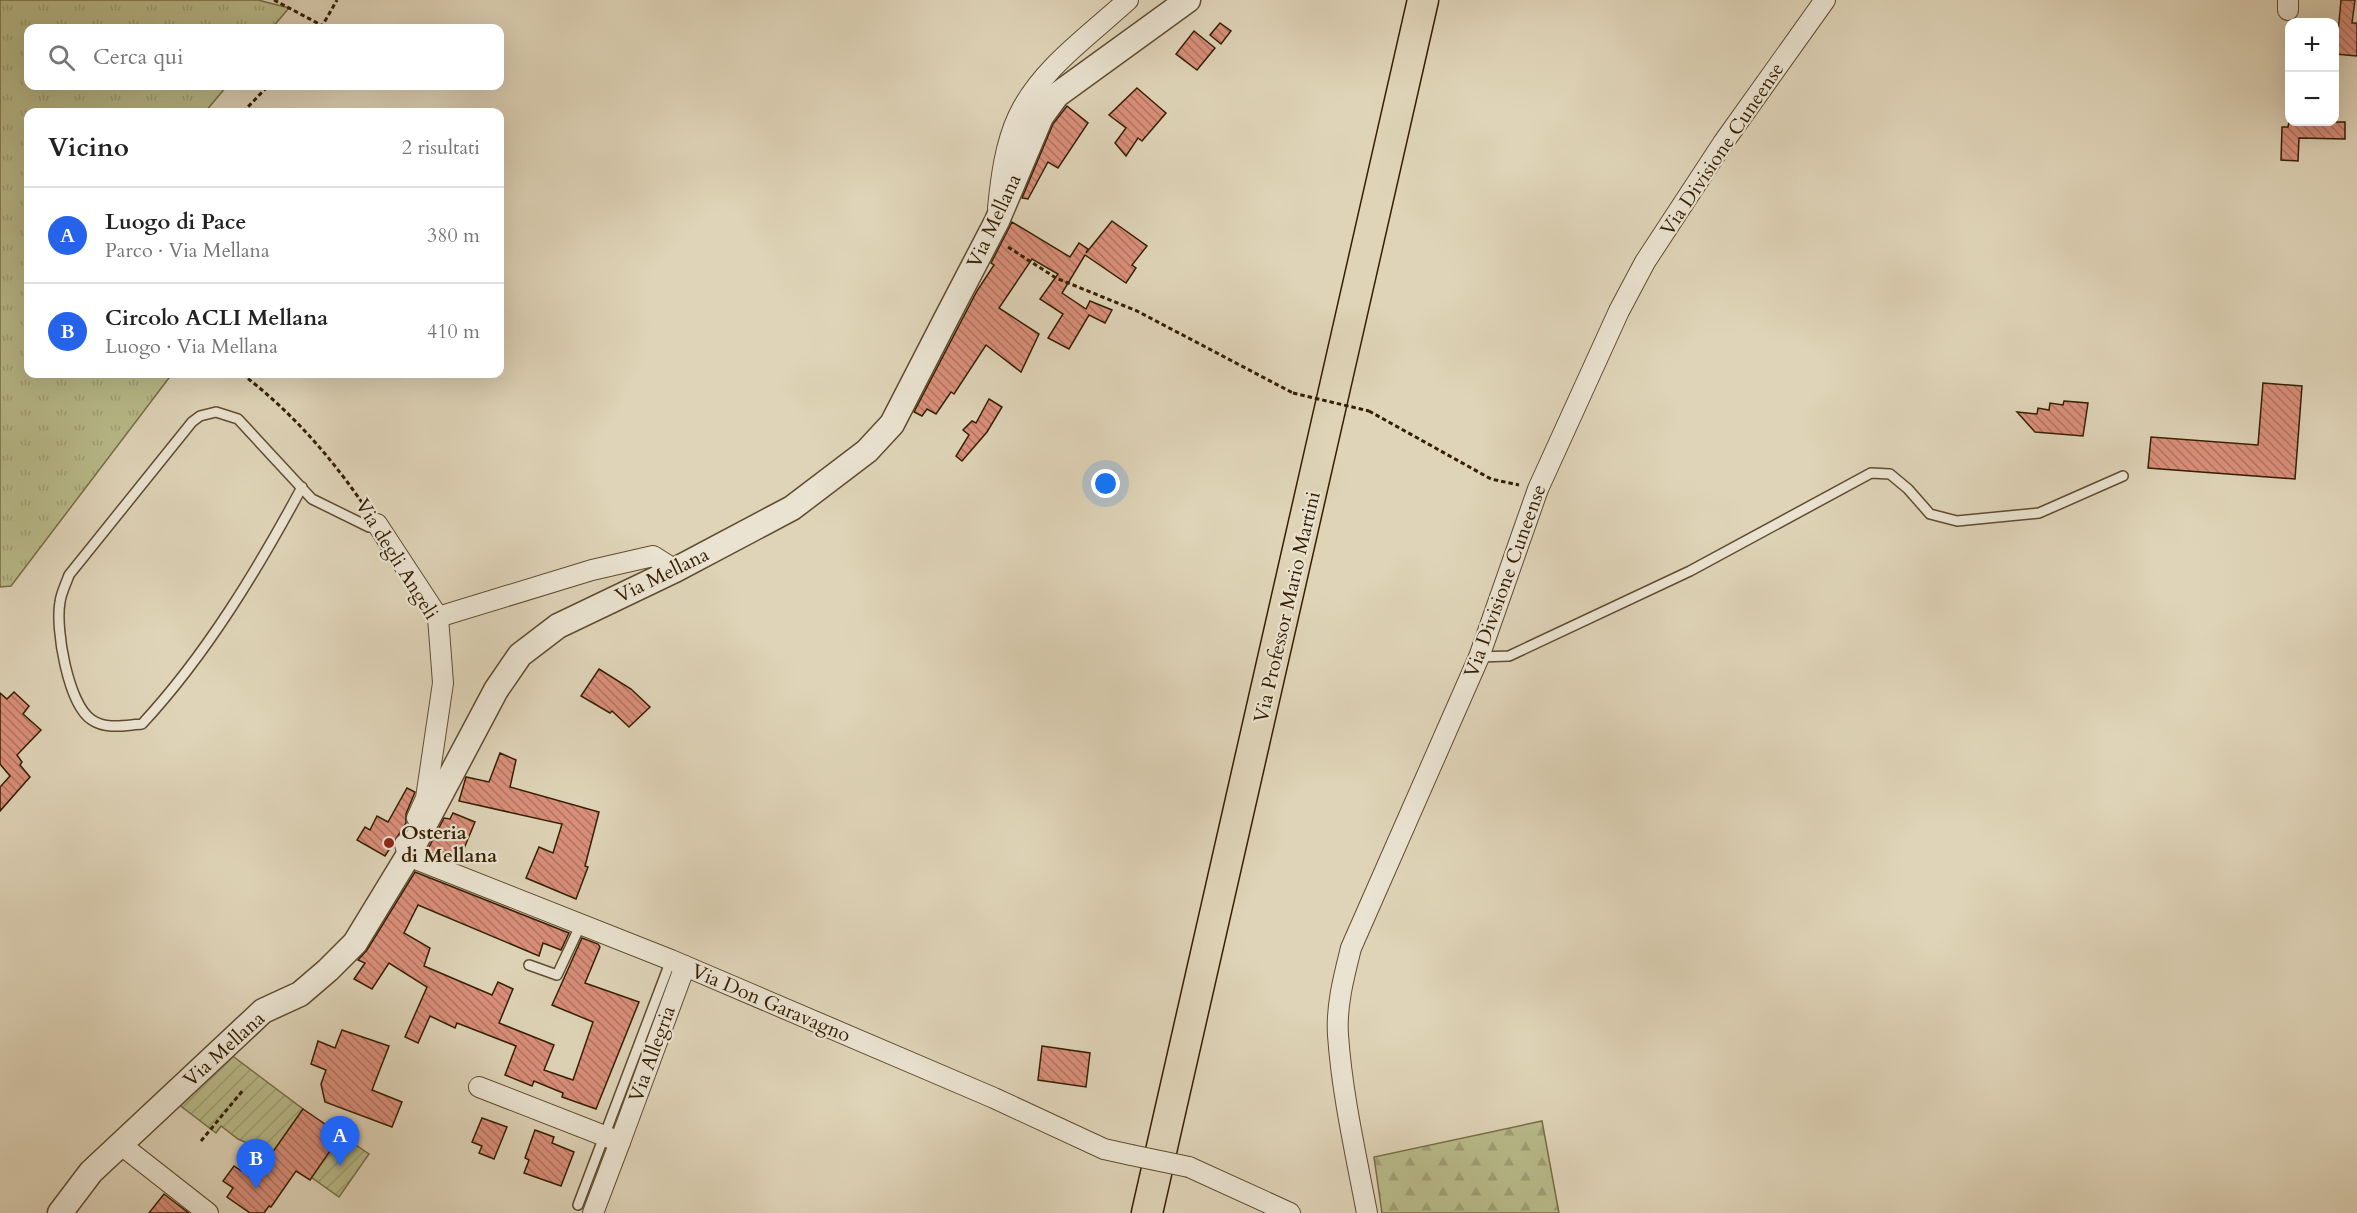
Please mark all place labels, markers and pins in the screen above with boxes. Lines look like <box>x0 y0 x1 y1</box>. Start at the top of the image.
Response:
place label: Osteria di Mellana <box>401 819 497 869</box>
marker: Osteria di Mellana <box>382 836 396 850</box>
pin: A <box>320 1116 360 1166</box>
pin: B <box>236 1140 276 1189</box>

